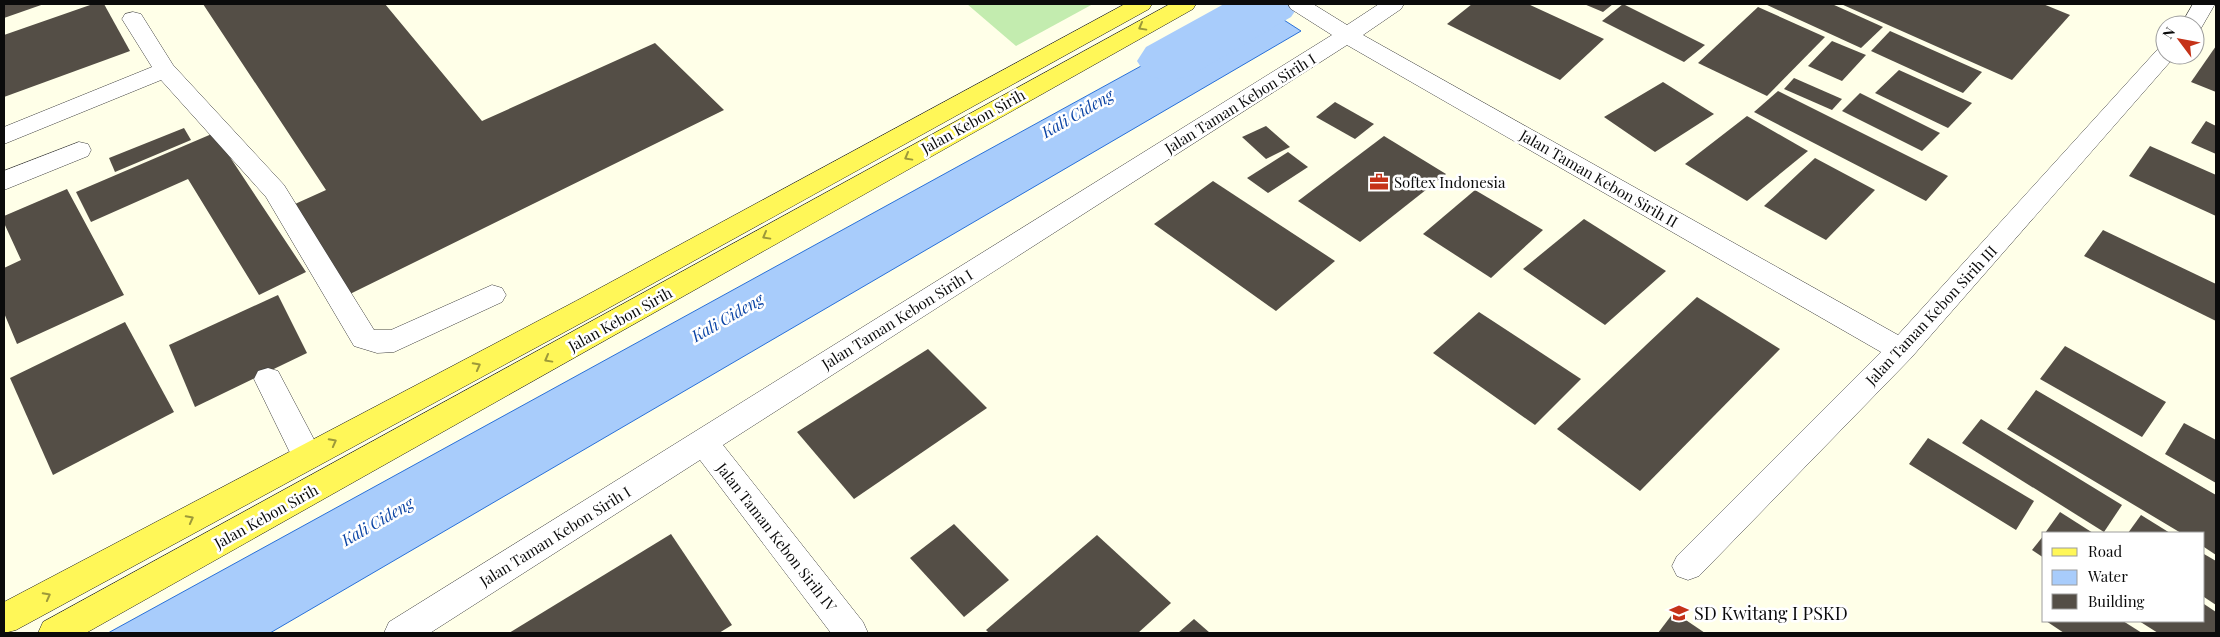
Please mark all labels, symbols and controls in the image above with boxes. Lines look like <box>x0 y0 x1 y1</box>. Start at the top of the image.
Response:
north arrow <box>2155 15 2205 65</box>
one-way arrow <box>1138 21 1147 31</box>
text: N <box>2158 24 2179 42</box>
street label: Jalan Taman Kebon Sirih I <box>1160 48 1319 158</box>
water label: Kali Cideng <box>1036 83 1118 143</box>
street label: Jalan Kebon Sirih <box>917 84 1029 158</box>
street label: Jalan Taman Kebon Sirih II <box>1516 124 1682 231</box>
one-way arrow <box>904 151 913 161</box>
office icon: Softex Indonesia <box>1368 171 1390 193</box>
place label: Softex Indonesia <box>1394 172 1506 192</box>
one-way arrow <box>762 230 771 240</box>
street label: Jalan Taman Kebon Sirih III <box>1860 241 2001 390</box>
street label: Jalan Taman Kebon Sirih I <box>817 264 976 374</box>
street label: Jalan Kebon Sirih <box>564 282 676 356</box>
water label: Kali Cideng <box>686 287 768 347</box>
one-way arrow <box>544 352 553 362</box>
one-way arrow <box>471 362 480 372</box>
one-way arrow <box>328 438 337 448</box>
street label: Jalan Taman Kebon Sirih IV <box>712 458 842 616</box>
street label: Jalan Kebon Sirih <box>210 479 322 553</box>
street label: Jalan Taman Kebon Sirih I <box>475 481 634 591</box>
water label: Kali Cideng <box>336 491 418 551</box>
one-way arrow <box>185 515 194 525</box>
legend <box>2042 532 2205 622</box>
text: Road <box>2088 541 2122 561</box>
text: Water <box>2087 566 2128 586</box>
text: Building <box>2088 591 2145 611</box>
one-way arrow <box>41 592 50 602</box>
place label: SD Kwitang I PSKD <box>1694 601 1848 625</box>
school or university icon: SD Kwitang I PSKD <box>1668 602 1690 624</box>

